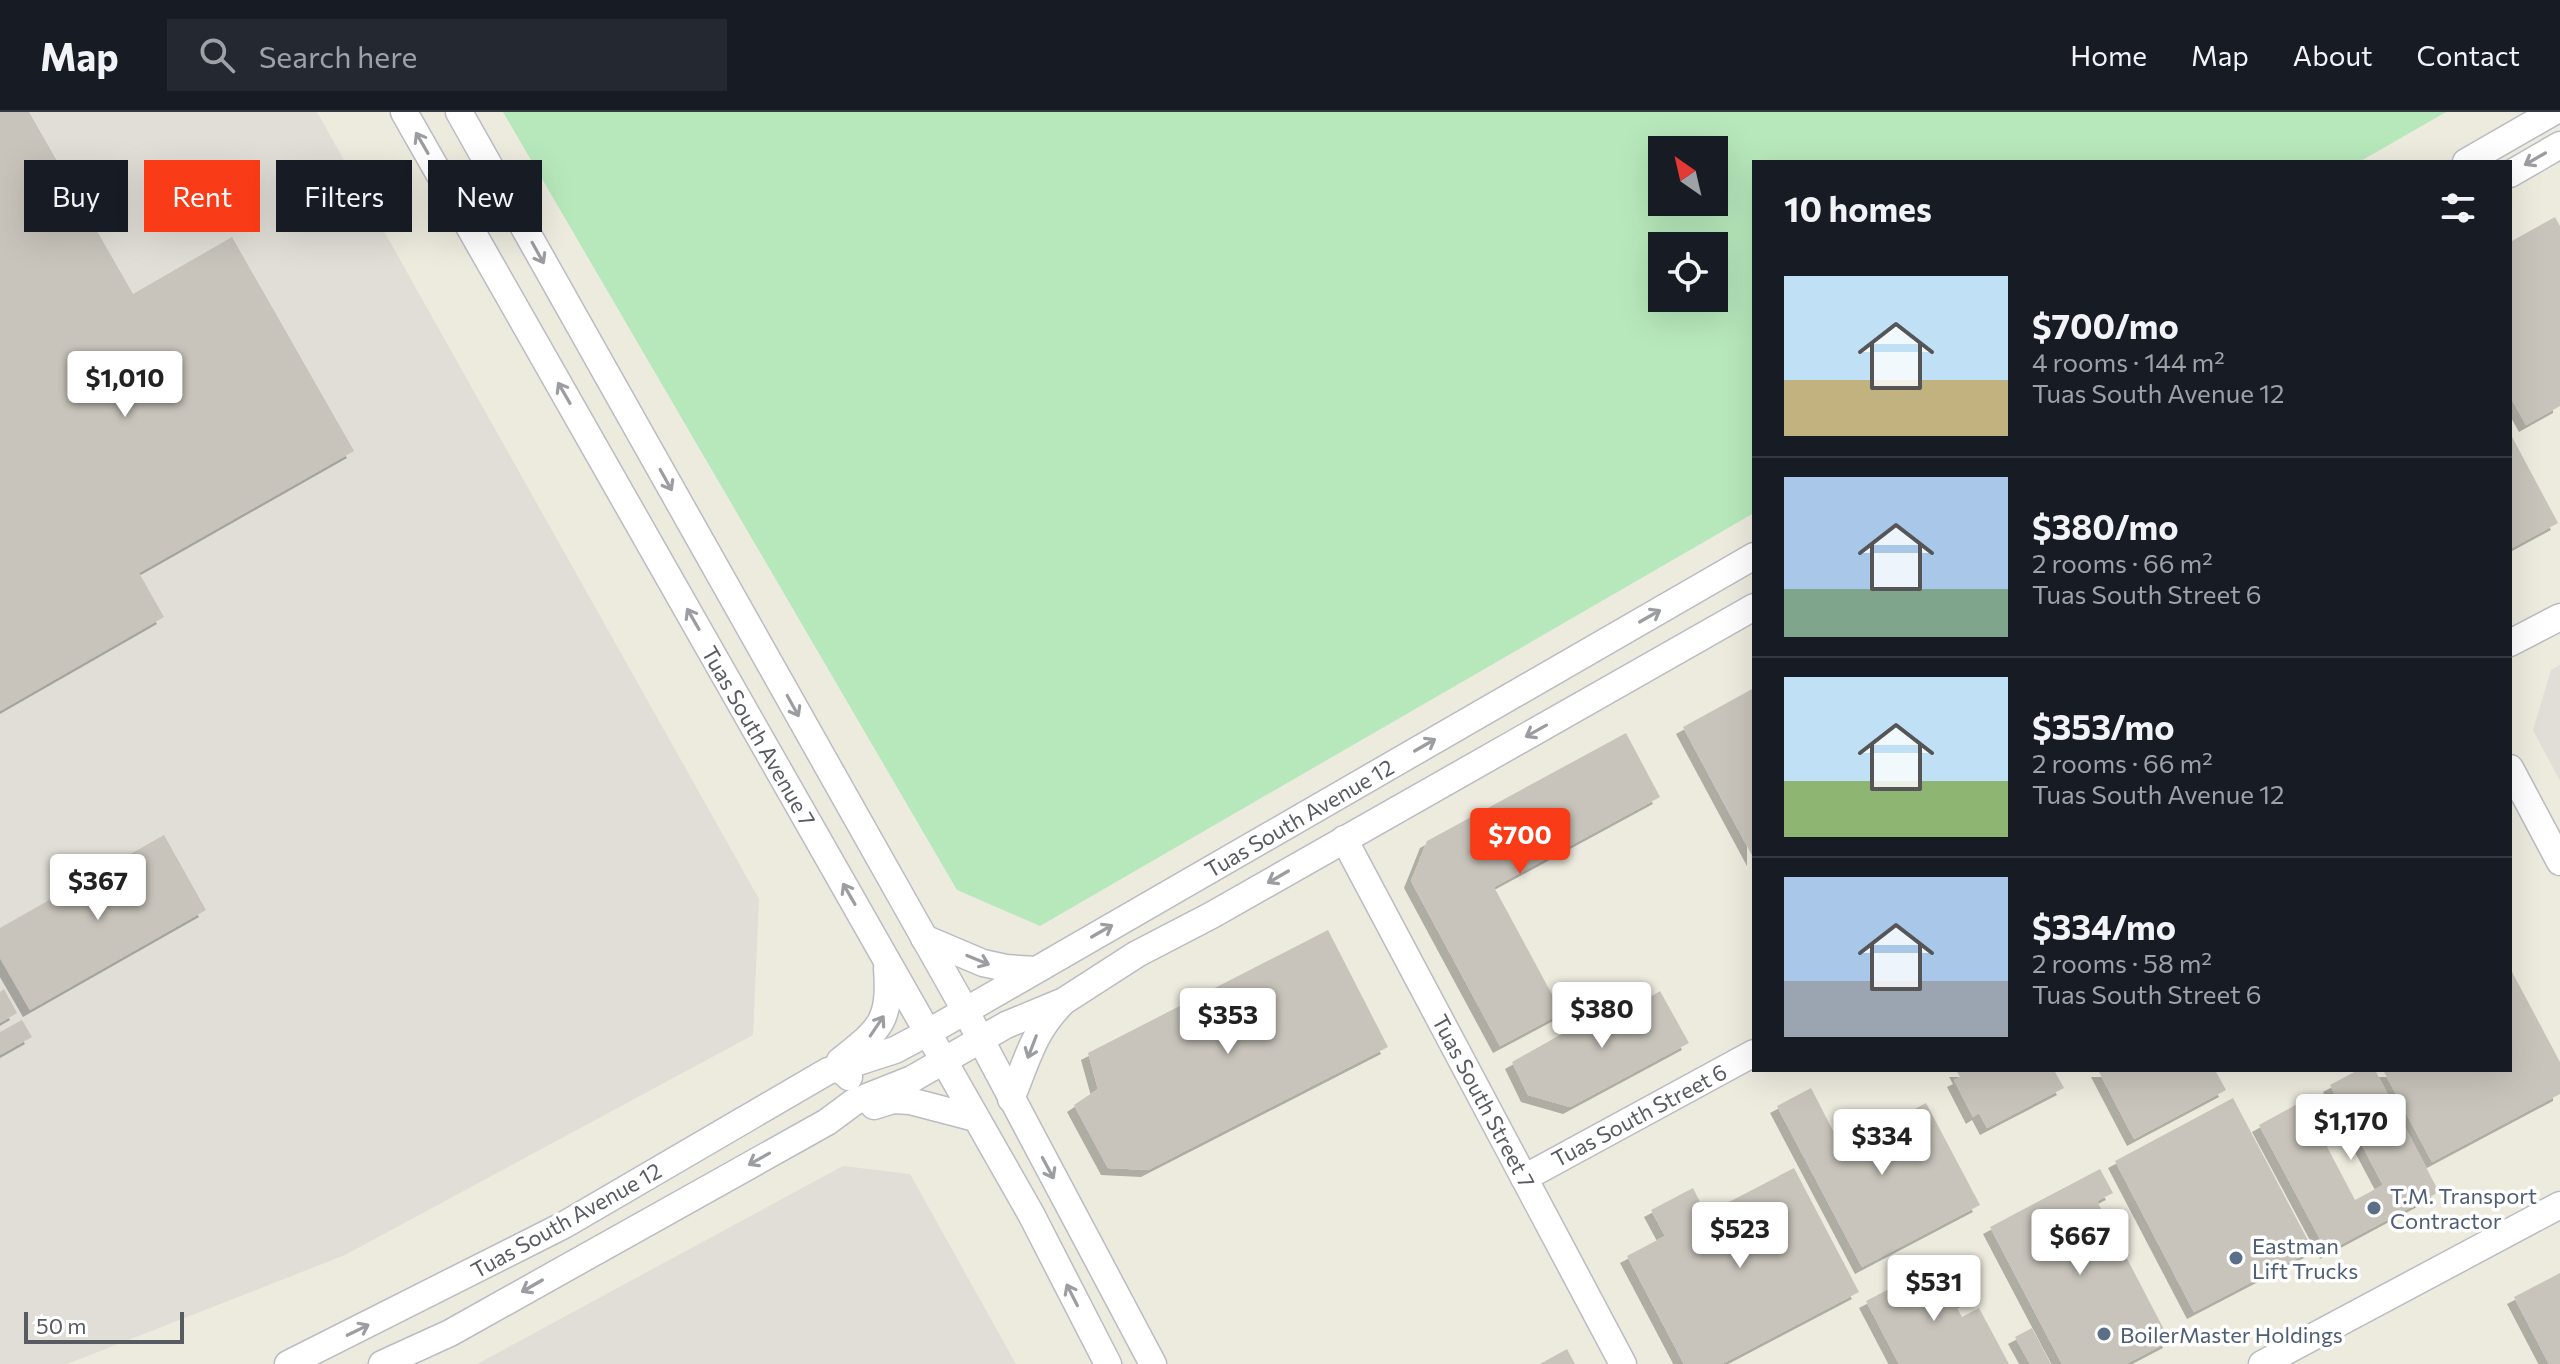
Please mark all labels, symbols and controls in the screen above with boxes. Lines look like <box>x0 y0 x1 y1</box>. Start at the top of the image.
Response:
search box <box>167 19 727 91</box>
text: Map <box>40 32 119 79</box>
icon: search <box>195 33 239 77</box>
text: Search here <box>259 37 417 74</box>
text: Home <box>2070 38 2147 72</box>
text: Map <box>2191 38 2249 72</box>
text: About <box>2293 38 2373 72</box>
text: Contact <box>2417 38 2520 72</box>
one-way arrow <box>414 132 430 155</box>
north arrow <box>1648 136 1728 216</box>
map controls <box>1648 136 1728 312</box>
one-way arrow <box>2524 152 2547 168</box>
chip: Buy <box>24 160 128 232</box>
chip: Rent <box>144 160 260 232</box>
chip: Filters <box>276 160 412 232</box>
chip: New <box>428 160 542 232</box>
icon: filters <box>2436 186 2480 230</box>
text: 10 homes <box>1784 187 1932 229</box>
button: locate <box>1648 232 1728 312</box>
one-way arrow <box>530 241 546 264</box>
text: $700/mo <box>2032 304 2179 346</box>
icon: home <box>1848 308 1944 404</box>
text: 4 rooms · 144 m² <box>2032 346 2225 377</box>
pin: $1,010 <box>60 351 190 419</box>
text: $1,010 <box>85 361 165 392</box>
text: Tuas South Avenue 12 <box>2032 377 2284 408</box>
one-way arrow <box>556 382 572 405</box>
one-way arrow <box>659 467 674 491</box>
text: $380/mo <box>2032 505 2179 547</box>
icon: home <box>1848 509 1944 605</box>
text: 2 rooms · 66 m² <box>2032 547 2213 578</box>
text: Tuas South Street 6 <box>2032 578 2262 609</box>
one-way arrow <box>685 608 701 631</box>
one-way arrow <box>1638 608 1661 624</box>
street label: Tuas South Avenue 7 <box>696 641 822 831</box>
one-way arrow <box>786 694 802 717</box>
text: $353/mo <box>2032 705 2175 747</box>
icon: home <box>1848 709 1944 805</box>
one-way arrow <box>1524 724 1548 739</box>
one-way arrow <box>1413 737 1436 753</box>
text: 2 rooms · 66 m² <box>2032 747 2213 778</box>
street label: Tuas South Avenue 12 <box>1200 753 1398 883</box>
text: Tuas South Avenue 12 <box>2032 778 2284 809</box>
pin: $700 <box>1473 808 1567 876</box>
text: $700 <box>1488 818 1552 849</box>
pin: $367 <box>51 854 145 922</box>
text: $367 <box>68 864 128 895</box>
one-way arrow <box>1267 869 1290 885</box>
one-way arrow <box>840 883 856 906</box>
text: $334/mo <box>2032 905 2176 947</box>
icon: home <box>1848 909 1944 1005</box>
one-way arrow <box>1090 923 1113 939</box>
text: 2 rooms · 58 m² <box>2032 947 2212 978</box>
one-way arrow <box>965 954 990 968</box>
text: Tuas South Street 6 <box>2032 978 2262 1009</box>
pin: $380 <box>1555 982 1649 1050</box>
pin: $353 <box>1181 988 1275 1056</box>
text: $380 <box>1570 992 1634 1023</box>
text: $353 <box>1198 998 1258 1029</box>
street label: Tuas South Street 7 <box>1427 1010 1541 1192</box>
one-way arrow <box>869 1016 885 1038</box>
one-way arrow <box>1024 1034 1038 1059</box>
street label: Tuas South Street 6 <box>1547 1057 1731 1173</box>
pin: $1,170 <box>2286 1094 2416 1162</box>
text: $1,170 <box>2314 1104 2388 1135</box>
pin: $334 <box>1835 1109 1929 1177</box>
text: $334 <box>1851 1119 1913 1150</box>
one-way arrow <box>748 1152 771 1168</box>
street label: Tuas South Avenue 12 <box>466 1156 666 1284</box>
one-way arrow <box>1041 1156 1057 1179</box>
place label: T.M. Transport Contractor <box>2390 1182 2537 1234</box>
marker: T.M. Transport Contractor <box>2365 1199 2383 1217</box>
pin: $523 <box>1693 1202 1787 1270</box>
pin: $667 <box>2033 1209 2127 1277</box>
text: $523 <box>1710 1212 1770 1243</box>
text: $667 <box>2049 1219 2111 1250</box>
place label: Eastman Lift Trucks <box>2252 1232 2358 1284</box>
marker: Eastman Lift Trucks <box>2227 1249 2245 1267</box>
pin: $531 <box>1887 1255 1981 1323</box>
text: $531 <box>1905 1265 1963 1296</box>
one-way arrow <box>521 1278 544 1294</box>
one-way arrow <box>1064 1283 1079 1307</box>
scale bar <box>24 1308 184 1344</box>
text: 50 m <box>36 1312 86 1339</box>
place label: BoilerMaster Holdings <box>2120 1321 2343 1348</box>
one-way arrow <box>346 1322 370 1337</box>
marker: BoilerMaster Holdings <box>2095 1325 2113 1343</box>

